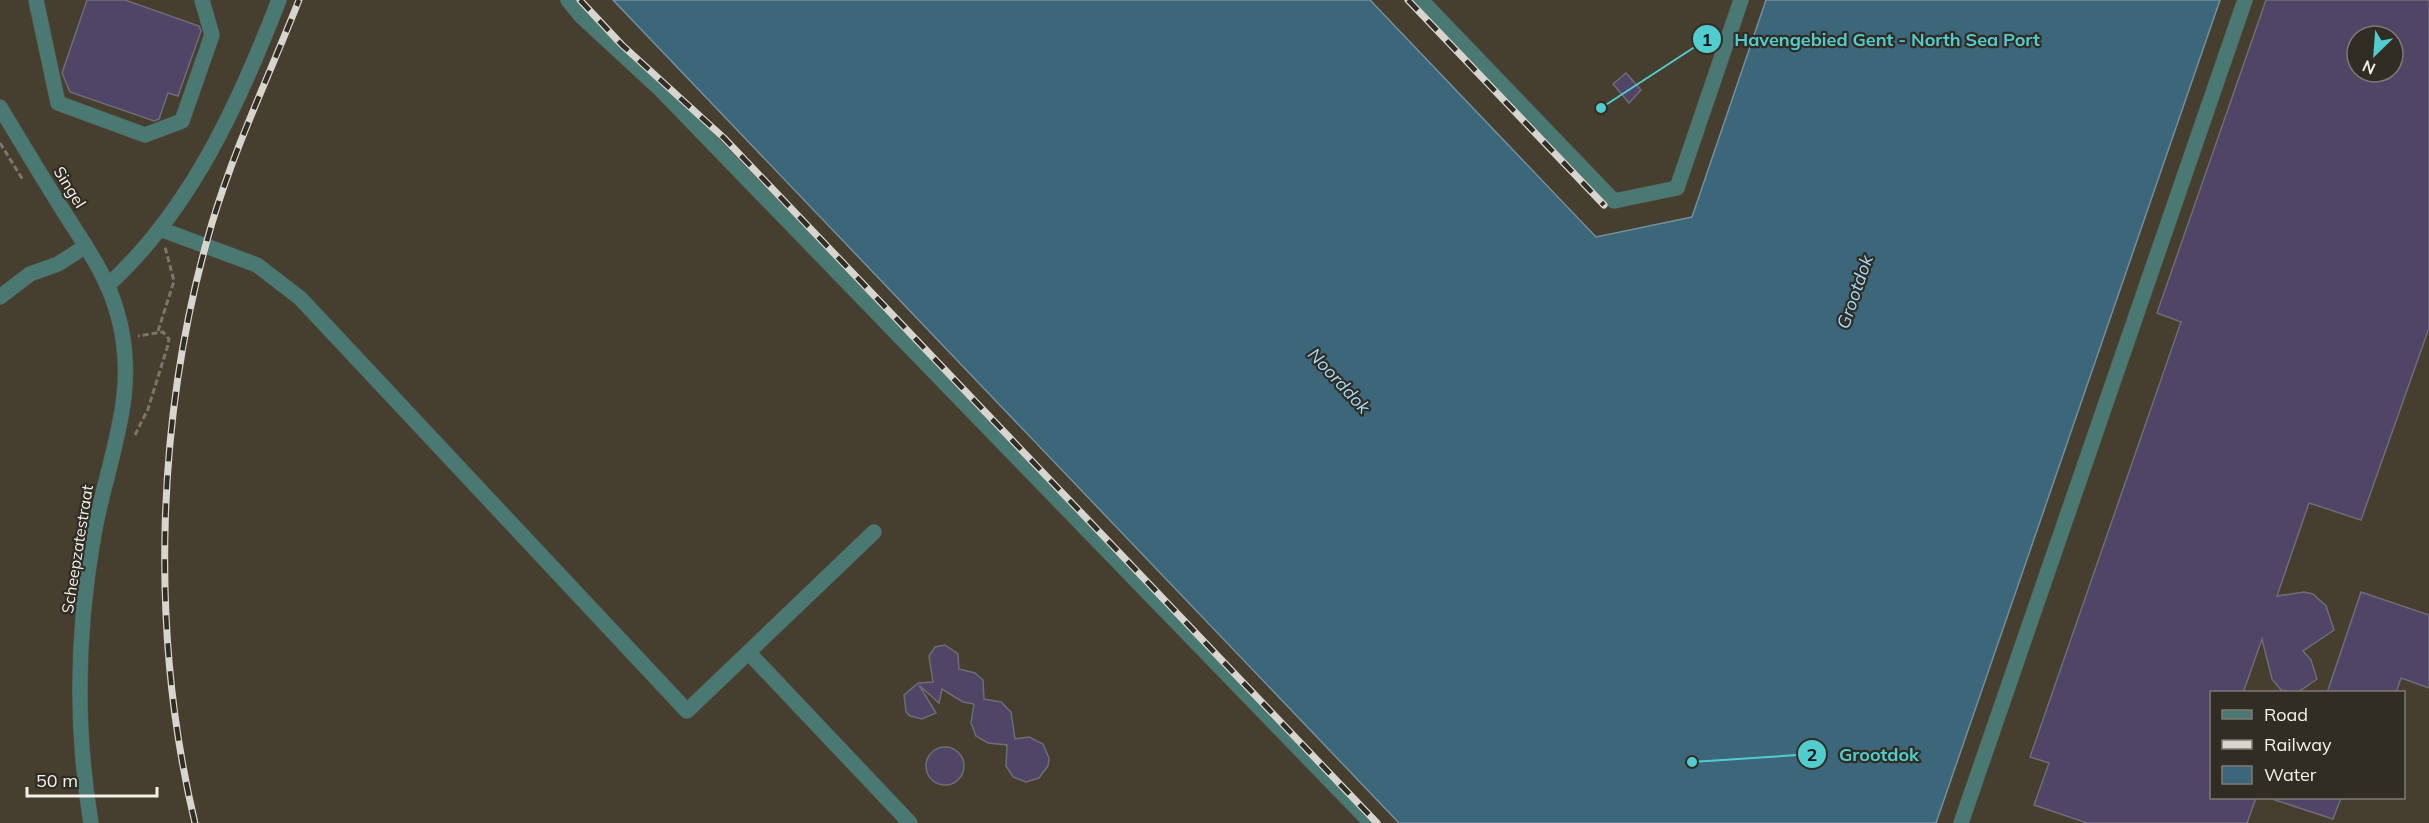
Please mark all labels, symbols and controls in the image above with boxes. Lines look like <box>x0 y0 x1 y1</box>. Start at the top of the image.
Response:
callout: Havengebied Gent - North Sea Port <box>1692 21 2051 57</box>
north arrow <box>2345 24 2405 84</box>
text: 1 <box>1702 28 1712 51</box>
text: Havengebied Gent - North Sea Port <box>1734 28 2040 51</box>
text: N <box>2359 56 2378 79</box>
street label: Singel <box>50 162 90 212</box>
water label: Grootdok <box>1831 251 1878 332</box>
water label: Noorddok <box>1303 343 1376 419</box>
street label: Scheepzatestraat <box>57 483 97 615</box>
legend <box>2210 691 2405 799</box>
text: Road <box>2264 703 2308 726</box>
text: Railway <box>2264 733 2332 756</box>
callout: Grootdok <box>1797 736 1931 772</box>
text: 2 <box>1807 743 1817 766</box>
text: Grootdok <box>1839 743 1920 766</box>
scale bar <box>27 760 158 798</box>
text: Water <box>2264 763 2317 786</box>
text: 50 m <box>36 769 78 792</box>

